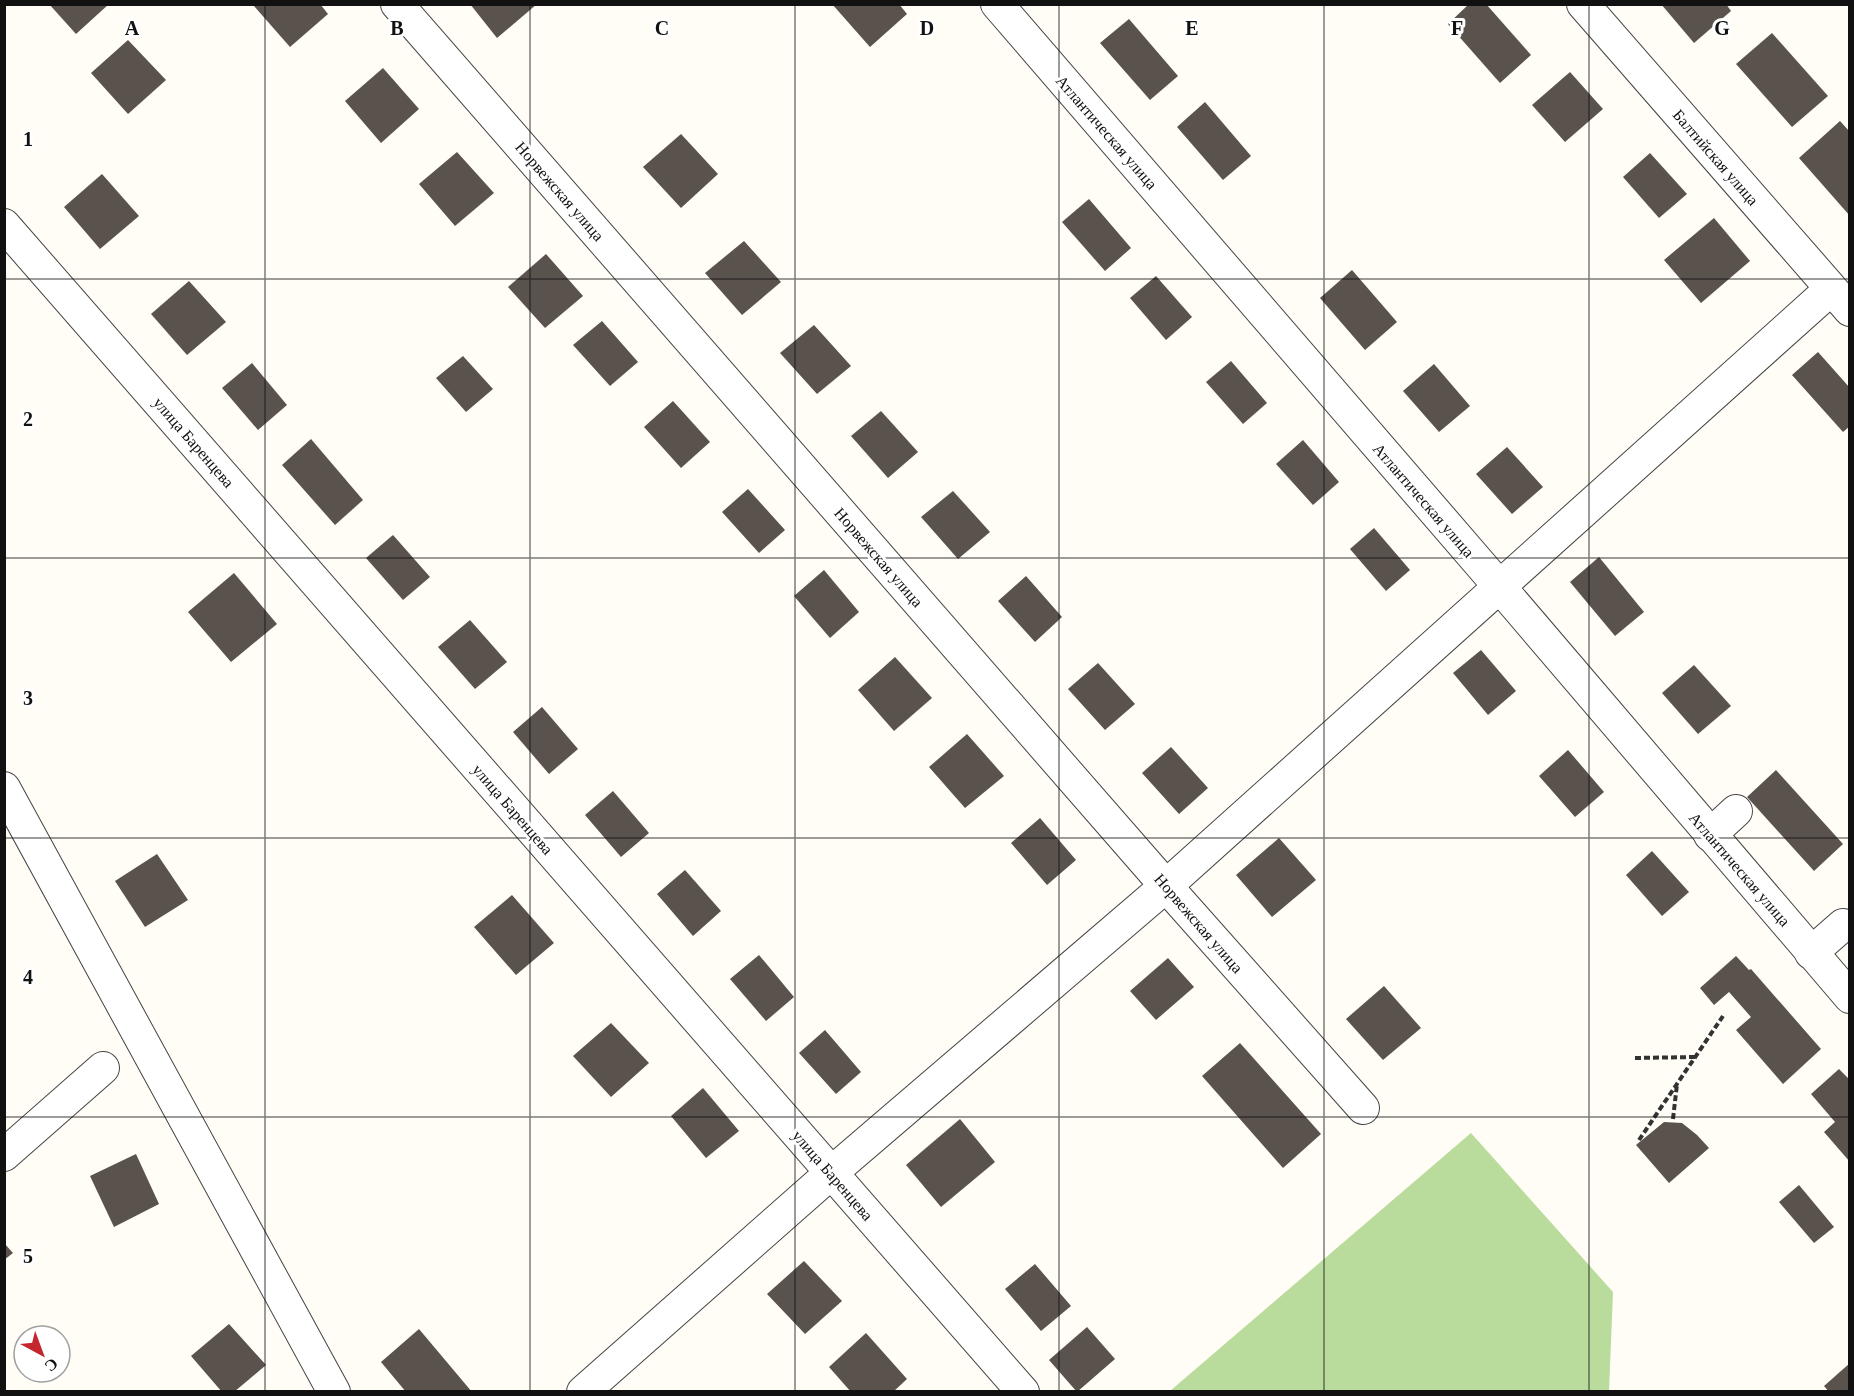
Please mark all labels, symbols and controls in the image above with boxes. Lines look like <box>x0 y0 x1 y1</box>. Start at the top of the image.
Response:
text: A <box>125 17 140 39</box>
text: B <box>390 17 404 39</box>
text: C <box>655 17 669 39</box>
text: D <box>920 17 934 39</box>
text: E <box>1185 17 1199 39</box>
text: F <box>1451 17 1463 39</box>
text: G <box>1714 17 1730 39</box>
street label: Атлантическая улица <box>1052 72 1161 193</box>
street label: Балтийская улица <box>1669 106 1762 209</box>
text: 1 <box>23 128 33 150</box>
street label: Норвежская улица <box>511 138 607 245</box>
street label: улица Баренцева <box>149 394 237 491</box>
text: 2 <box>23 408 33 430</box>
street label: Атлантическая улица <box>1369 440 1478 561</box>
street label: Норвежская улица <box>830 504 926 611</box>
text: 3 <box>23 687 33 709</box>
street label: улица Баренцева <box>468 761 556 858</box>
street label: Атлантическая улица <box>1685 809 1794 930</box>
street label: Норвежская улица <box>1150 870 1246 977</box>
text: 4 <box>23 966 33 988</box>
street label: улица Баренцева <box>788 1127 876 1224</box>
text: 5 <box>23 1245 33 1267</box>
north arrow <box>12 1324 72 1384</box>
text: С <box>42 1355 61 1375</box>

